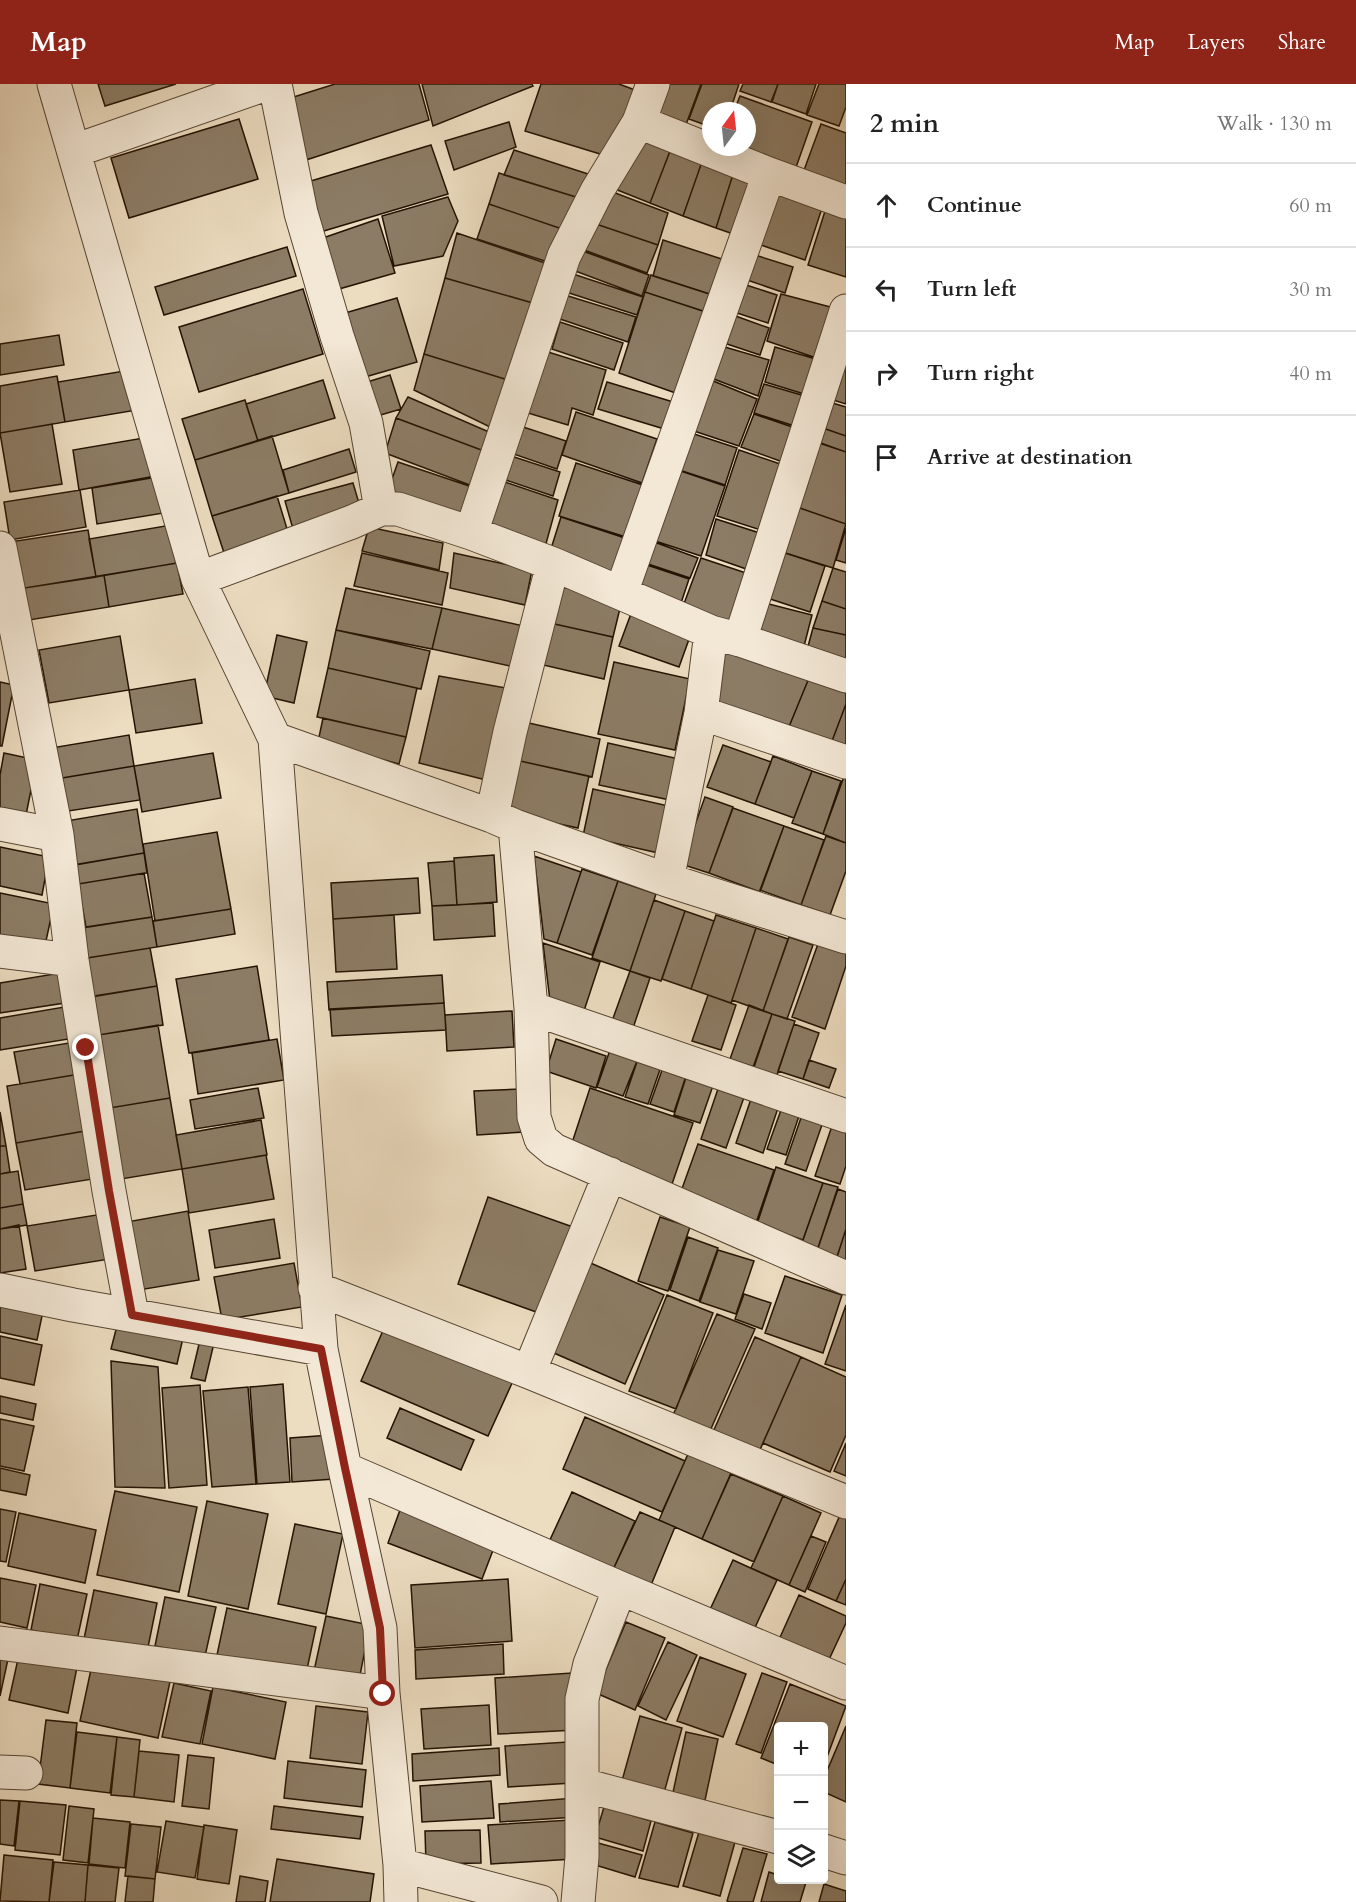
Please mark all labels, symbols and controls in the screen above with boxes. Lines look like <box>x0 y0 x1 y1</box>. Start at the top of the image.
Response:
text: Map <box>30 23 87 61</box>
text: Map <box>1115 28 1155 57</box>
text: Layers <box>1188 28 1245 57</box>
text: Share <box>1278 28 1326 57</box>
north arrow <box>702 102 756 156</box>
text: 2 min <box>870 106 939 141</box>
text: Walk · 130 m <box>1217 110 1332 137</box>
icon: ahead <box>870 189 903 222</box>
text: Continue <box>927 190 1022 220</box>
text: 60 m <box>1289 192 1332 219</box>
icon: left <box>870 273 903 306</box>
text: Turn left <box>927 274 1016 304</box>
text: 30 m <box>1289 276 1332 303</box>
icon: right <box>870 357 903 390</box>
text: Turn right <box>927 358 1034 388</box>
text: 40 m <box>1289 360 1332 387</box>
icon: arrive <box>870 441 903 474</box>
text: Arrive at destination <box>927 442 1132 472</box>
route end <box>72 1034 98 1060</box>
route start <box>369 1680 395 1706</box>
map controls <box>774 1722 828 1884</box>
button: + <box>774 1722 828 1776</box>
button: − <box>774 1776 828 1830</box>
button: layers <box>774 1830 828 1884</box>

